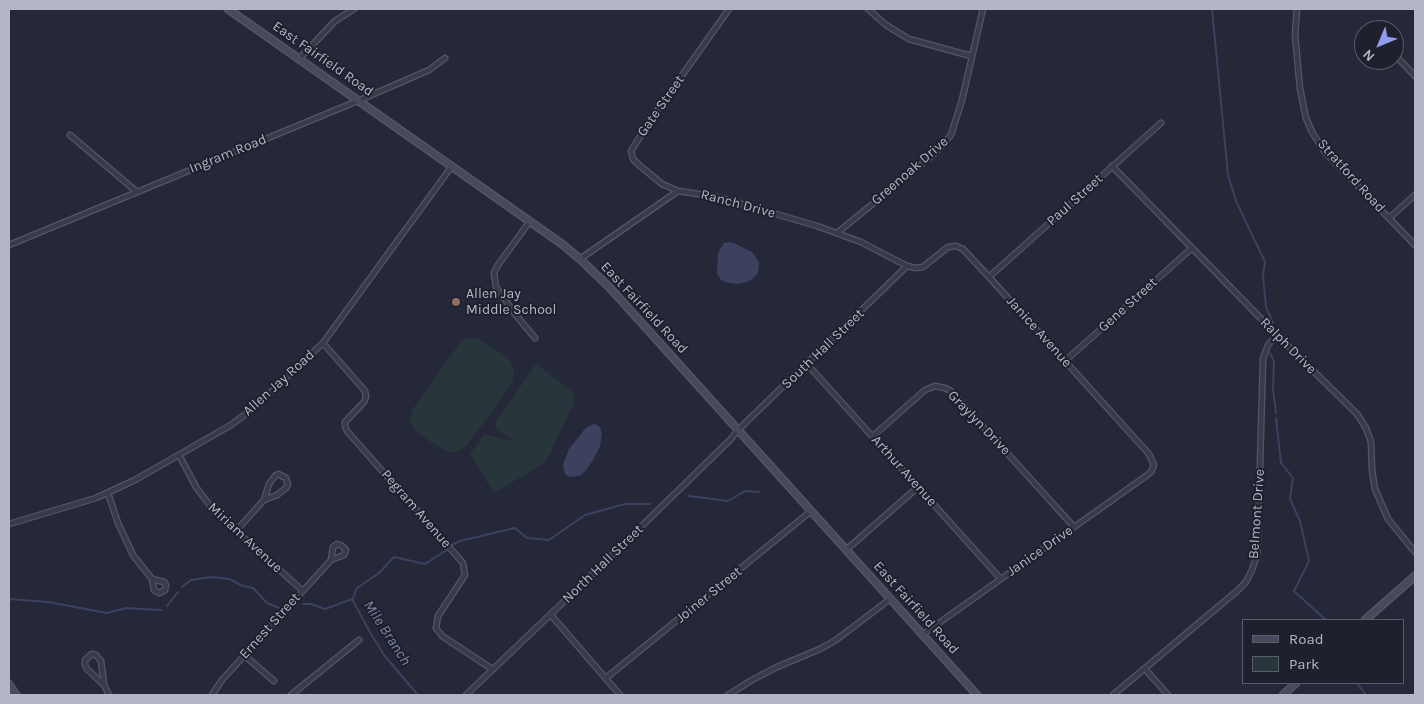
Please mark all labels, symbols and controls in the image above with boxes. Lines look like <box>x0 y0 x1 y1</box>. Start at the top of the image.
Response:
street label: East Fairfield Road <box>269 18 377 100</box>
north arrow <box>1354 20 1404 70</box>
text: N <box>1359 46 1378 65</box>
street label: Gate Street <box>634 72 688 140</box>
street label: Ingram Road <box>187 131 269 177</box>
street label: Greenoak Drive <box>868 133 952 209</box>
street label: Stratford Road <box>1314 136 1388 216</box>
street label: Paul Street <box>1044 170 1106 230</box>
street label: Ranch Drive <box>699 186 777 222</box>
street label: East Fairfield Road <box>597 259 691 357</box>
street label: Gene Street <box>1095 274 1161 336</box>
place label: Allen Jay Middle School <box>466 286 556 318</box>
street label: Janice Avenue <box>1003 293 1075 371</box>
marker: Allen Jay Middle School <box>450 296 462 308</box>
street label: South Hall Street <box>778 305 868 393</box>
street label: Ralph Drive <box>1256 314 1320 378</box>
street label: Allen Jay Road <box>240 347 318 419</box>
street label: Graylyn Drive <box>944 387 1014 459</box>
street label: Arthur Avenue <box>868 432 940 510</box>
street label: Pegram Avenue <box>377 466 455 552</box>
street label: Belmont Drive <box>1245 468 1269 560</box>
street label: Miriam Avenue <box>204 499 286 577</box>
street label: North Hall Street <box>559 521 647 607</box>
street label: Janice Drive <box>1004 522 1076 580</box>
street label: East Fairfield Road <box>870 558 962 658</box>
street label: Joiner Street <box>673 563 745 627</box>
street label: Ernest Street <box>236 590 304 662</box>
water label: Mile Branch <box>359 597 415 669</box>
legend <box>1242 619 1404 684</box>
text: Road <box>1289 630 1324 648</box>
text: Park <box>1289 655 1319 673</box>

